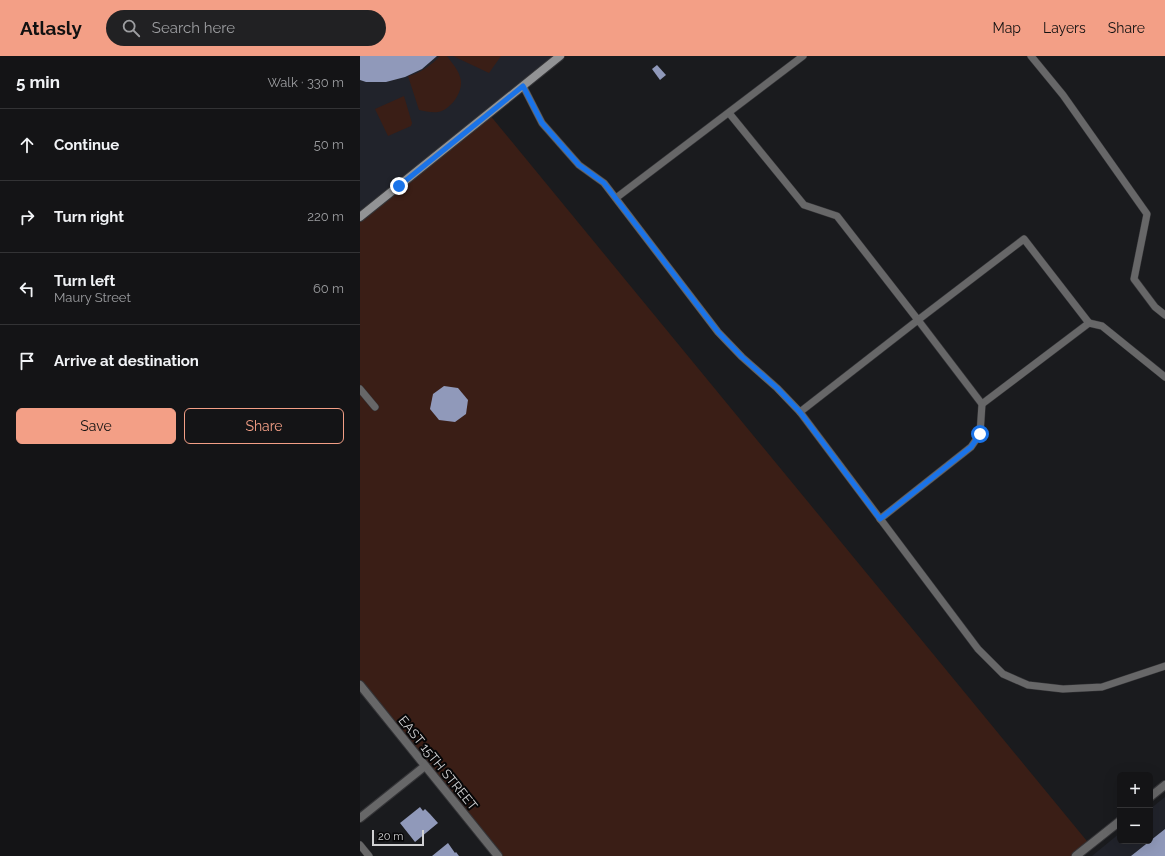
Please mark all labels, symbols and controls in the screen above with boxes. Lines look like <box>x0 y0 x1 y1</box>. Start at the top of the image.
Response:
search box <box>106 10 386 46</box>
text: Atlasly <box>20 17 82 39</box>
icon: search <box>120 17 142 39</box>
text: Search here <box>152 19 235 37</box>
text: Map <box>993 20 1021 36</box>
text: Layers <box>1043 20 1086 36</box>
text: Share <box>1108 20 1145 36</box>
text: 5 min <box>16 72 60 92</box>
text: Walk · 330 m <box>267 75 344 90</box>
icon: ahead <box>16 134 38 156</box>
text: Continue <box>54 136 119 154</box>
text: 50 m <box>314 137 344 152</box>
route end <box>390 177 408 195</box>
icon: right <box>16 206 38 228</box>
text: Turn right <box>54 208 124 226</box>
text: 220 m <box>307 209 344 224</box>
text: Turn left <box>54 272 115 290</box>
icon: left <box>16 278 38 300</box>
text: 60 m <box>313 281 344 296</box>
text: Maury Street <box>54 290 131 305</box>
icon: arrive <box>16 350 38 372</box>
text: Arrive at destination <box>54 352 199 370</box>
button: Save <box>16 408 176 444</box>
button: Share <box>184 408 344 444</box>
route start <box>971 425 989 443</box>
street label: EAST 15TH STREET <box>396 713 481 813</box>
map controls <box>1117 772 1153 844</box>
button: + <box>1117 772 1153 808</box>
button: − <box>1117 808 1153 844</box>
scale bar <box>372 828 424 847</box>
text: 20 m <box>378 830 403 843</box>

